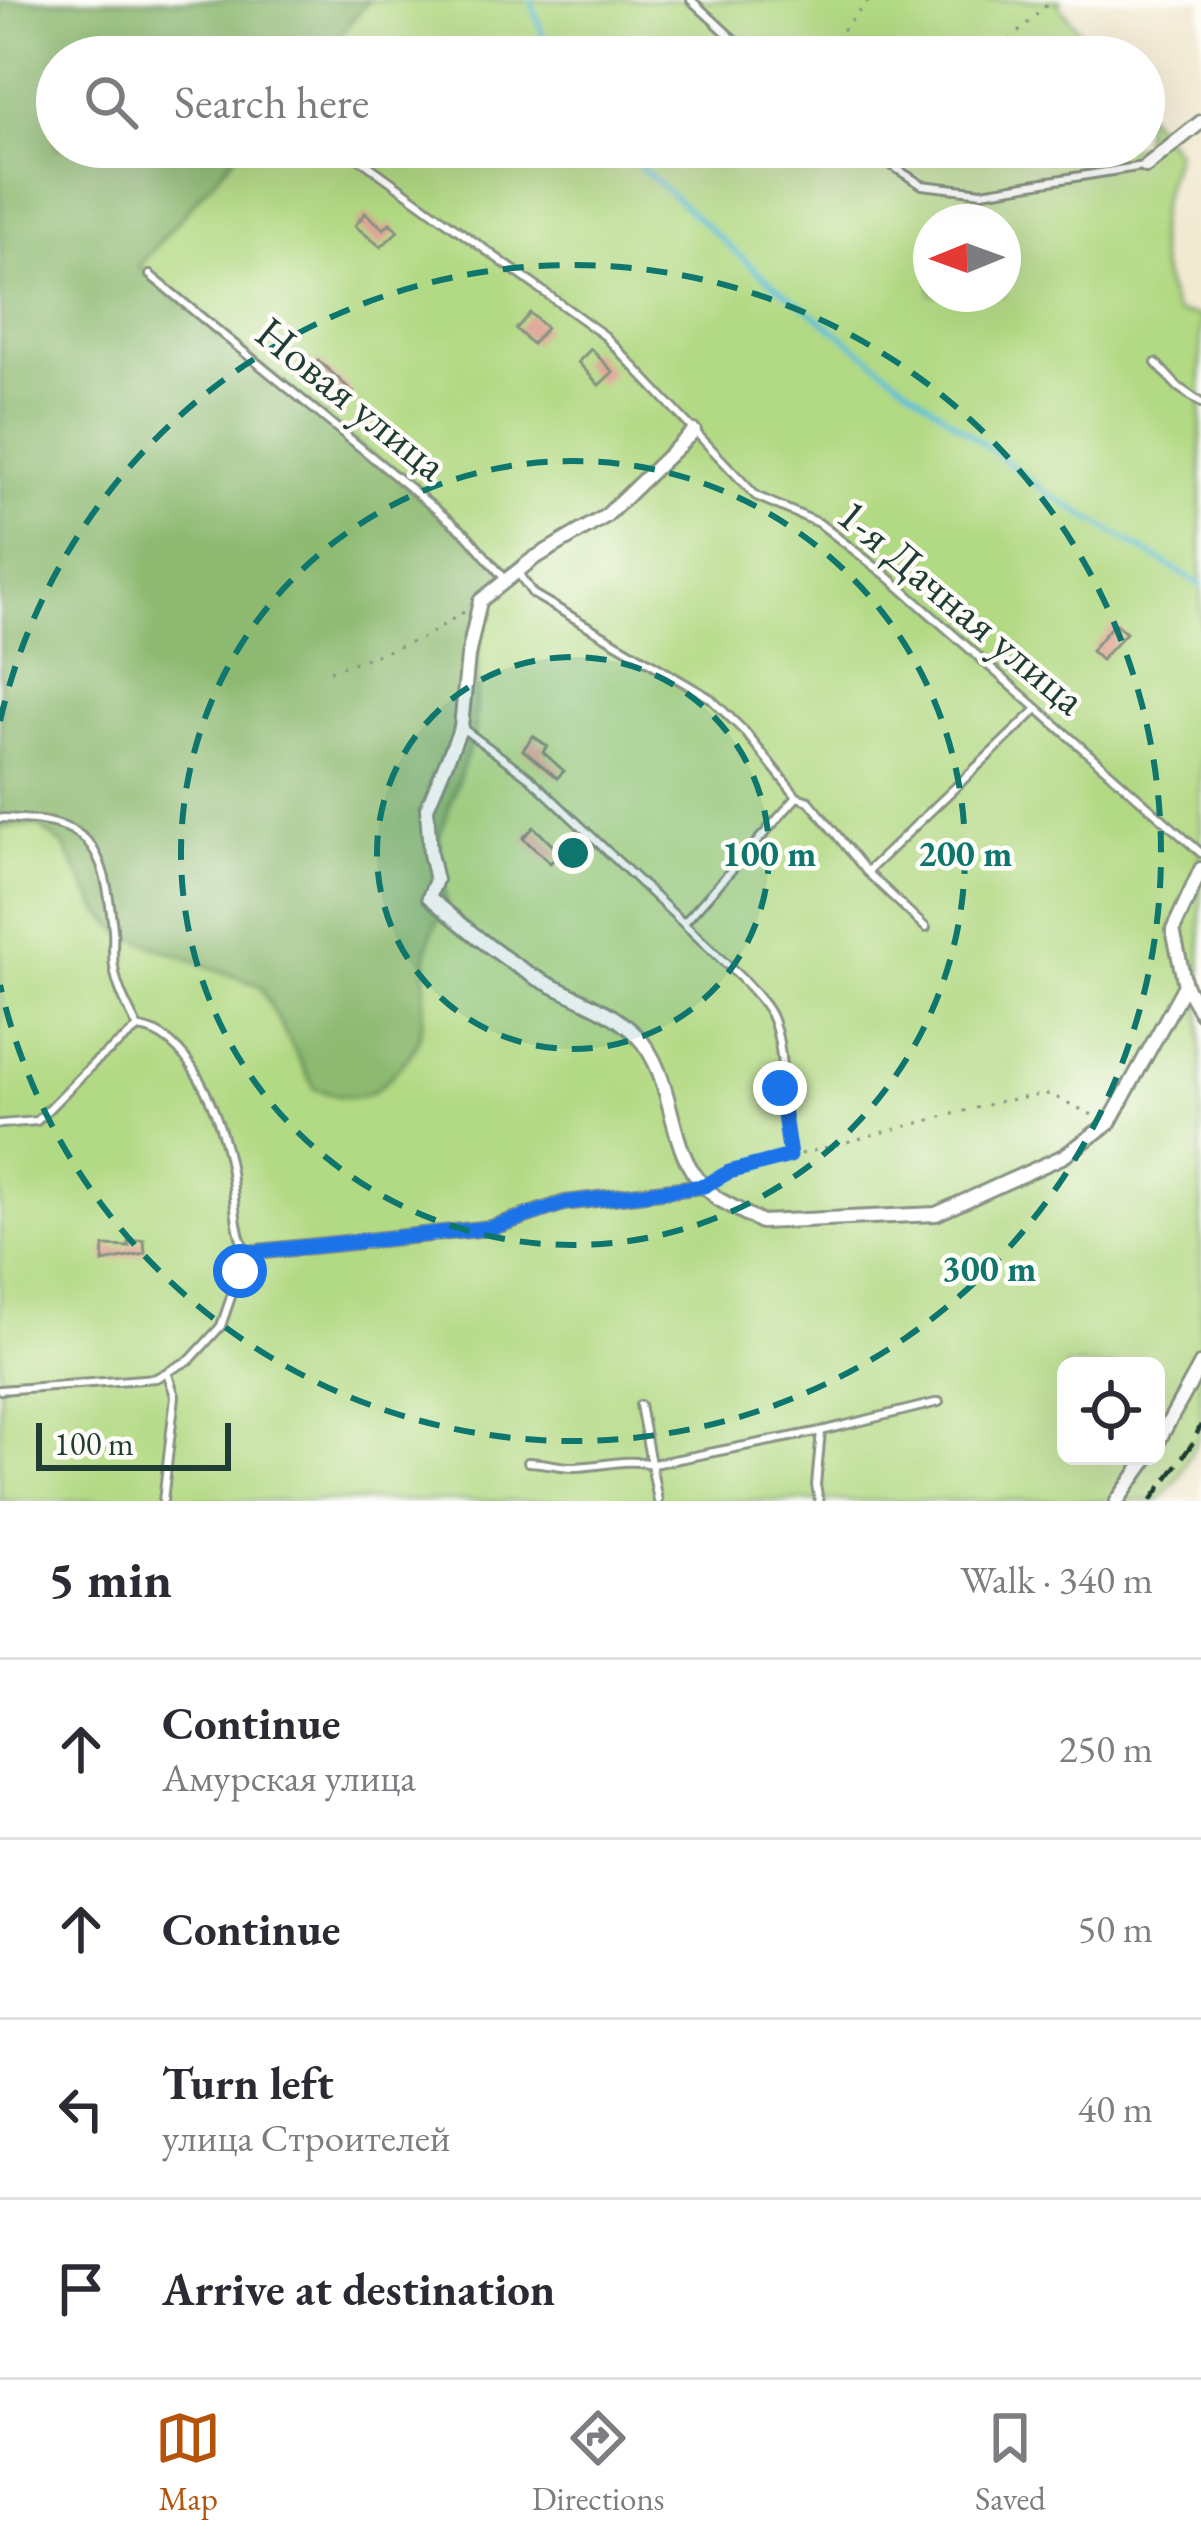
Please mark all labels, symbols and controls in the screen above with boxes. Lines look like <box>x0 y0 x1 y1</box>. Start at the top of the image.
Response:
search box <box>36 36 1165 168</box>
icon: search <box>78 69 144 135</box>
text: Search here <box>174 73 369 131</box>
north arrow <box>913 204 1021 312</box>
street label: Новая улица <box>244 303 460 493</box>
street label: 1-я Дачная улица <box>826 485 1098 727</box>
text: 100 m <box>722 830 816 877</box>
text: 200 m <box>918 830 1012 877</box>
centre of rings <box>552 832 594 874</box>
route end <box>753 1061 807 1115</box>
route start <box>213 1244 267 1298</box>
text: 300 m <box>942 1245 1036 1292</box>
map controls <box>1057 1357 1165 1465</box>
button: locate <box>1057 1357 1165 1465</box>
scale bar <box>36 1417 231 1470</box>
text: 100 m <box>54 1422 134 1465</box>
text: 5 min <box>48 1546 172 1612</box>
text: Walk · 340 m <box>960 1554 1153 1605</box>
text: Continue <box>162 1694 340 1752</box>
icon: ahead <box>48 1716 114 1782</box>
text: 250 m <box>1059 1723 1153 1774</box>
text: Амурская улица <box>162 1752 416 1803</box>
icon: ahead <box>48 1896 114 1962</box>
text: Continue <box>162 1900 340 1958</box>
text: 50 m <box>1077 1903 1153 1954</box>
text: Turn left <box>162 2054 334 2112</box>
icon: left <box>48 2076 114 2142</box>
text: 40 m <box>1077 2083 1153 2134</box>
text: улица Строителей <box>162 2112 450 2163</box>
icon: arrive <box>48 2256 114 2322</box>
text: Arrive at destination <box>162 2260 555 2318</box>
tab: Map <box>155 2405 221 2520</box>
tab: Directions <box>532 2405 665 2520</box>
tab: Saved <box>975 2405 1046 2520</box>

